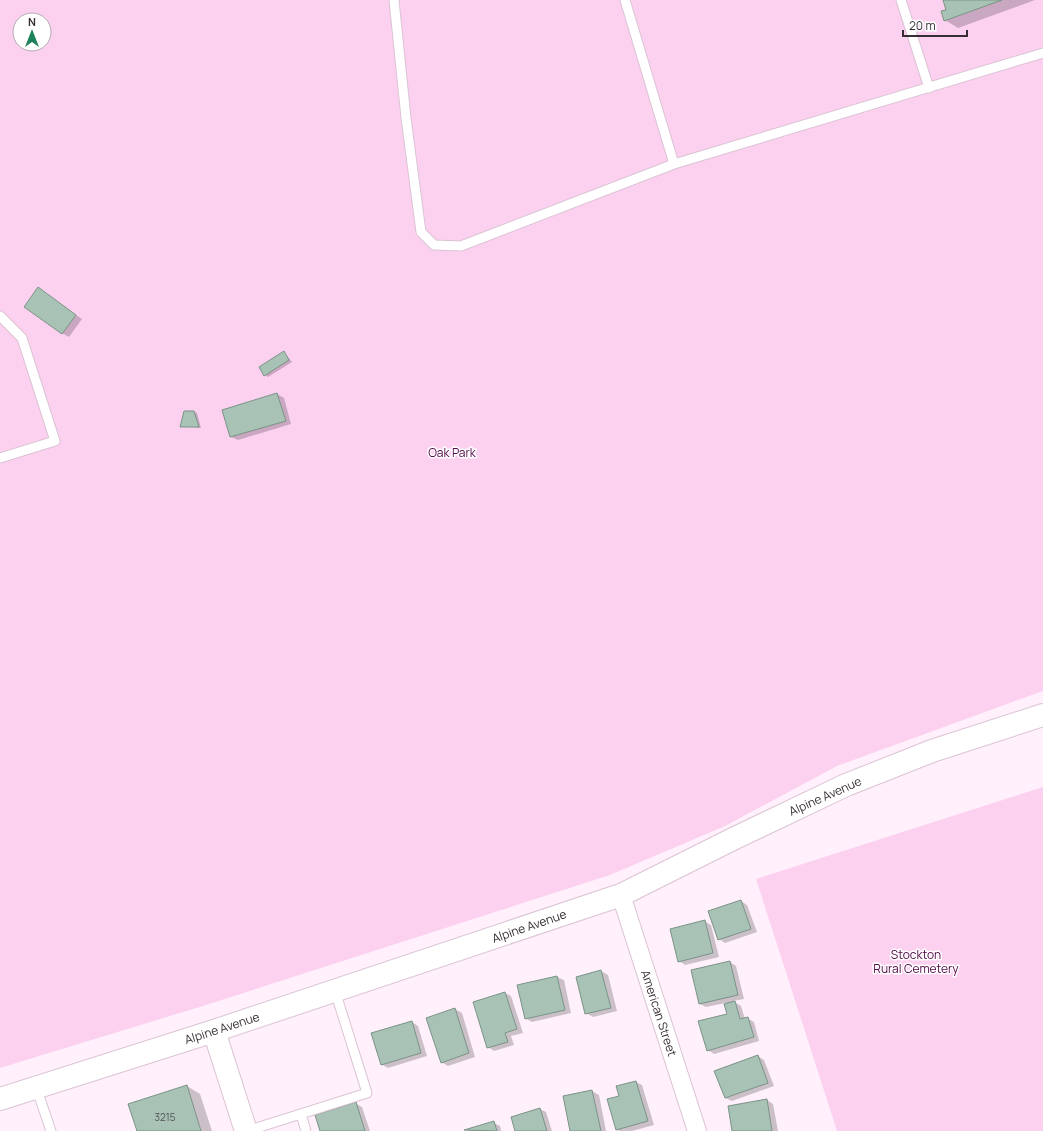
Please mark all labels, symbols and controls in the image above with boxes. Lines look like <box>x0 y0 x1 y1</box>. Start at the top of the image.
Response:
north arrow <box>12 12 52 52</box>
scale bar <box>903 12 967 38</box>
text: N <box>28 14 36 29</box>
text: 20 m <box>909 17 936 34</box>
park label: Oak Park <box>428 444 477 461</box>
street label: Alpine Avenue <box>786 772 864 820</box>
street label: Alpine Avenue <box>489 905 569 947</box>
park label: Stockton Rural Cemetery <box>873 946 959 977</box>
street label: American Street <box>637 968 681 1059</box>
street label: Alpine Avenue <box>182 1008 262 1048</box>
house number: 3215 <box>155 1110 176 1124</box>

